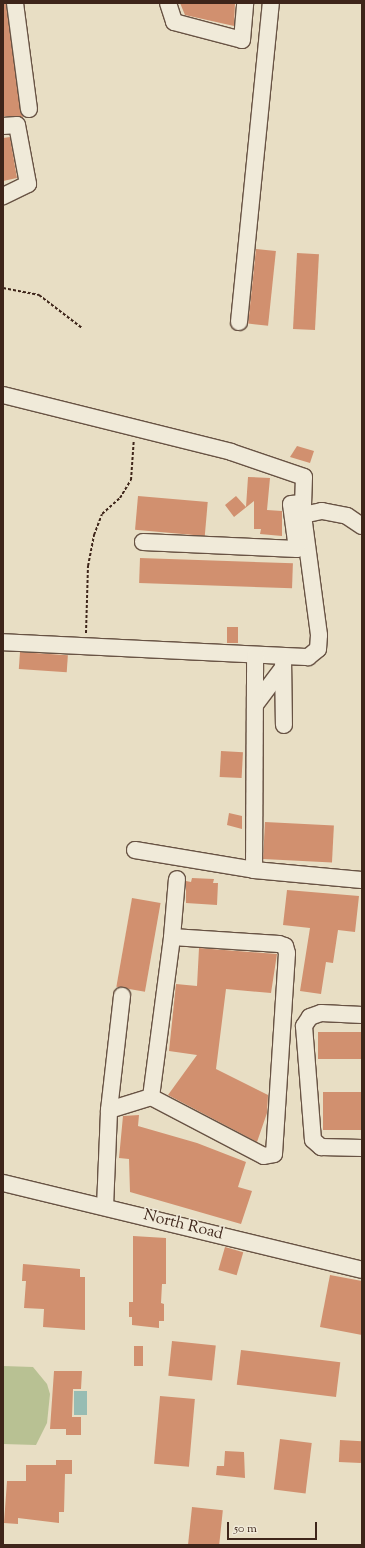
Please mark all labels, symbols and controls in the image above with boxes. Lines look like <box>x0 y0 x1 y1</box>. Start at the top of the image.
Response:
street label: North Road <box>141 1207 225 1245</box>
scale bar <box>229 1514 319 1540</box>
text: 50 m <box>234 1520 257 1538</box>

